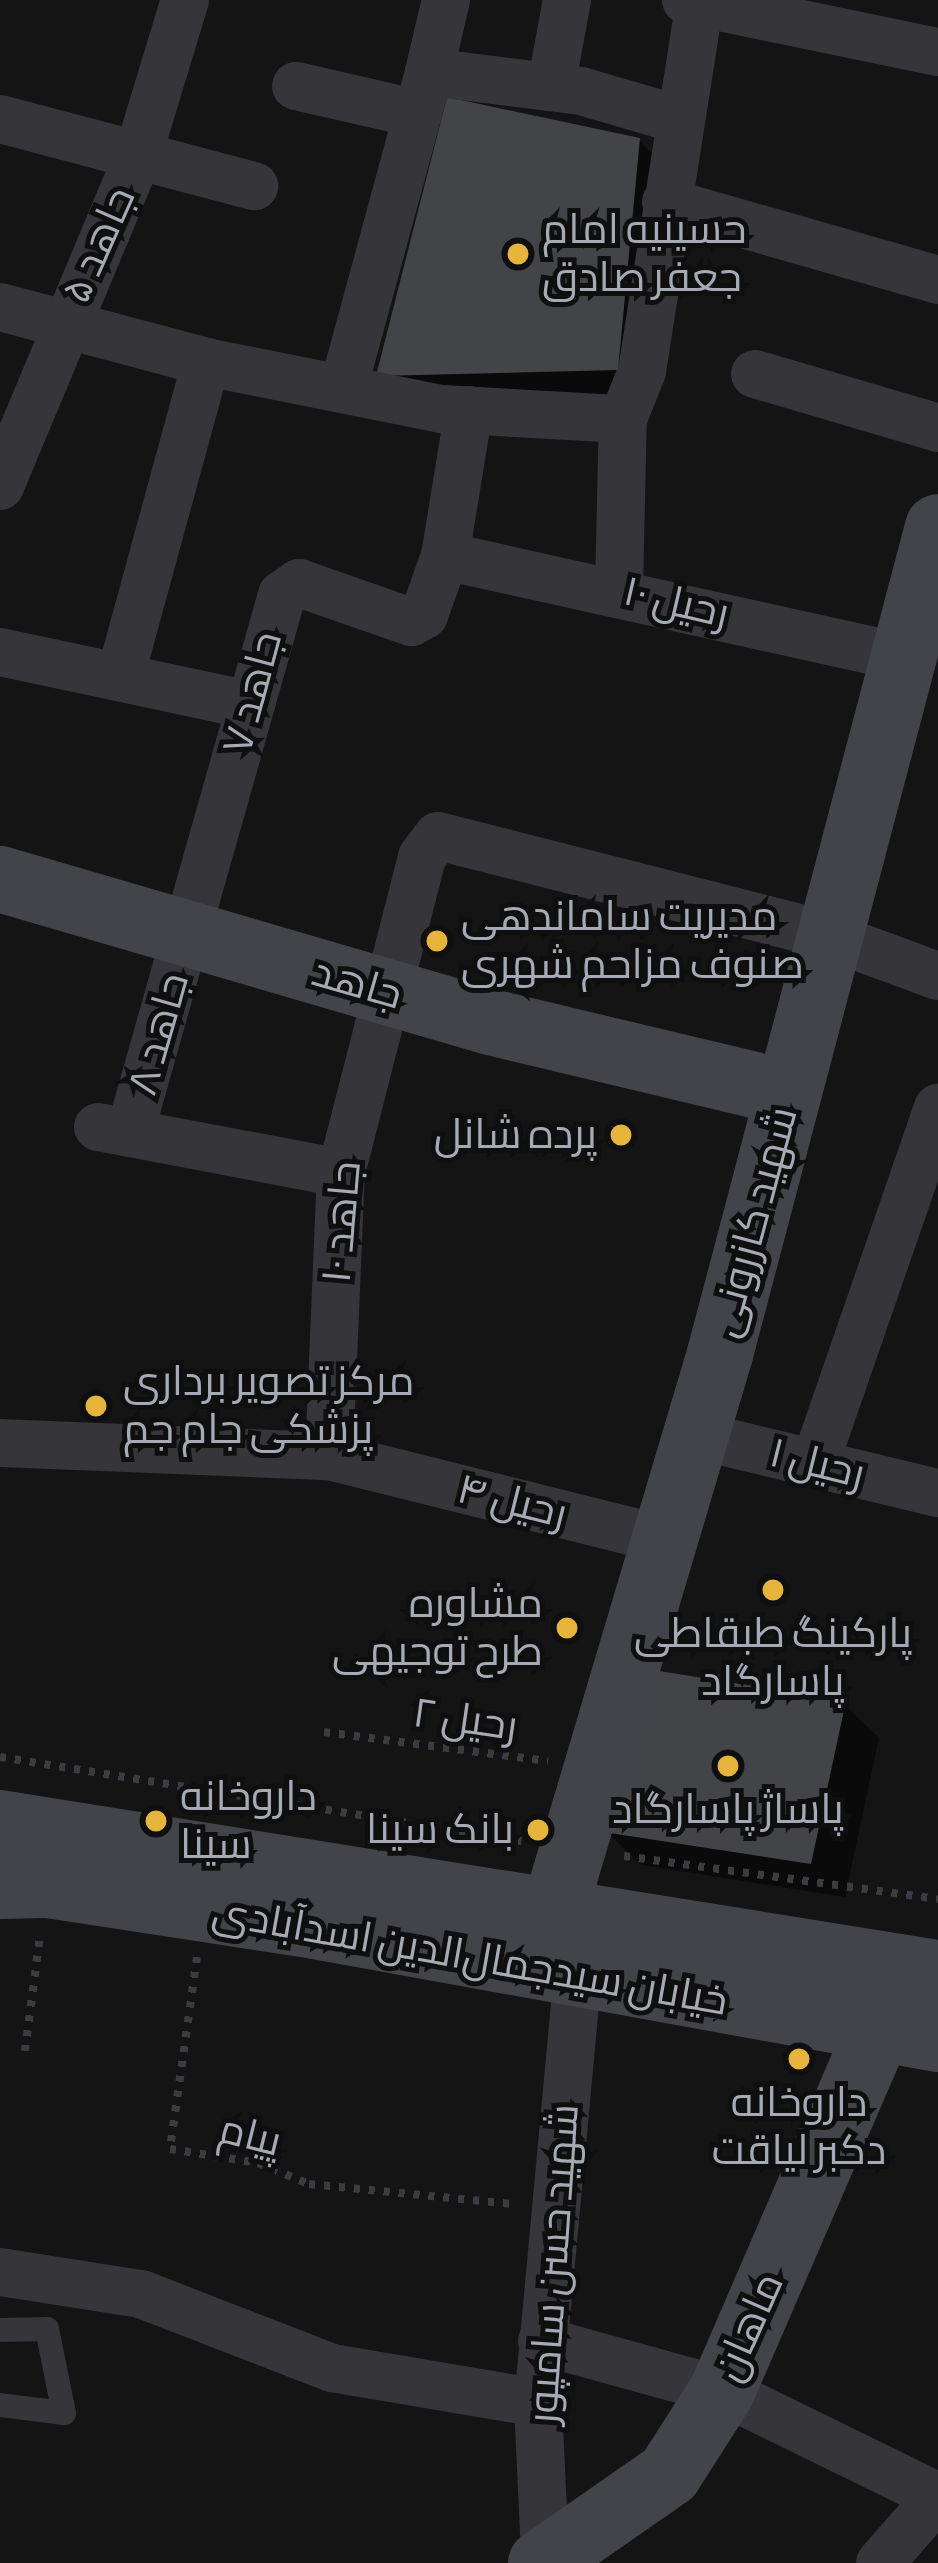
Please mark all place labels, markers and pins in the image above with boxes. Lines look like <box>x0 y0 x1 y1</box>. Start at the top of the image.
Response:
place label: حسینیه امام جعفر صادق <box>542 205 747 304</box>
marker: حسینیه امام جعفر صادق <box>505 241 531 267</box>
place label: مدیریت ساماندهی صنوف مزاحم شهری <box>461 892 804 990</box>
marker: مدیریت ساماندهی صنوف مزاحم شهری <box>424 928 450 954</box>
place label: پرده شانل <box>434 1110 597 1160</box>
marker: پرده شانل <box>608 1122 634 1148</box>
place label: مرکز تصویر برداری پزشکی جام جم <box>123 1357 414 1456</box>
marker: مرکز تصویر برداری پزشکی جام جم <box>80 1390 112 1422</box>
marker: پارکینگ طبقاطی پاسارگاد <box>760 1577 786 1603</box>
place label: مشاوره طرح توجیهی <box>332 1579 543 1678</box>
place label: پارکینگ طبقاطی پاسارگاد <box>634 1609 912 1708</box>
marker: مشاوره طرح توجیهی <box>554 1615 580 1641</box>
marker: پاساژ پاسارگاد <box>715 1753 741 1779</box>
place label: داروخانه سینا <box>180 1772 317 1870</box>
place label: پاساژ پاسارگاد <box>612 1785 844 1835</box>
place label: بانک سینا <box>366 1805 514 1855</box>
marker: داروخانه سینا <box>143 1808 169 1834</box>
marker: بانک سینا <box>525 1817 551 1843</box>
marker: داروخانه دکبر لیاقت <box>786 2046 812 2072</box>
place label: داروخانه دکبر لیاقت <box>712 2078 886 2176</box>

